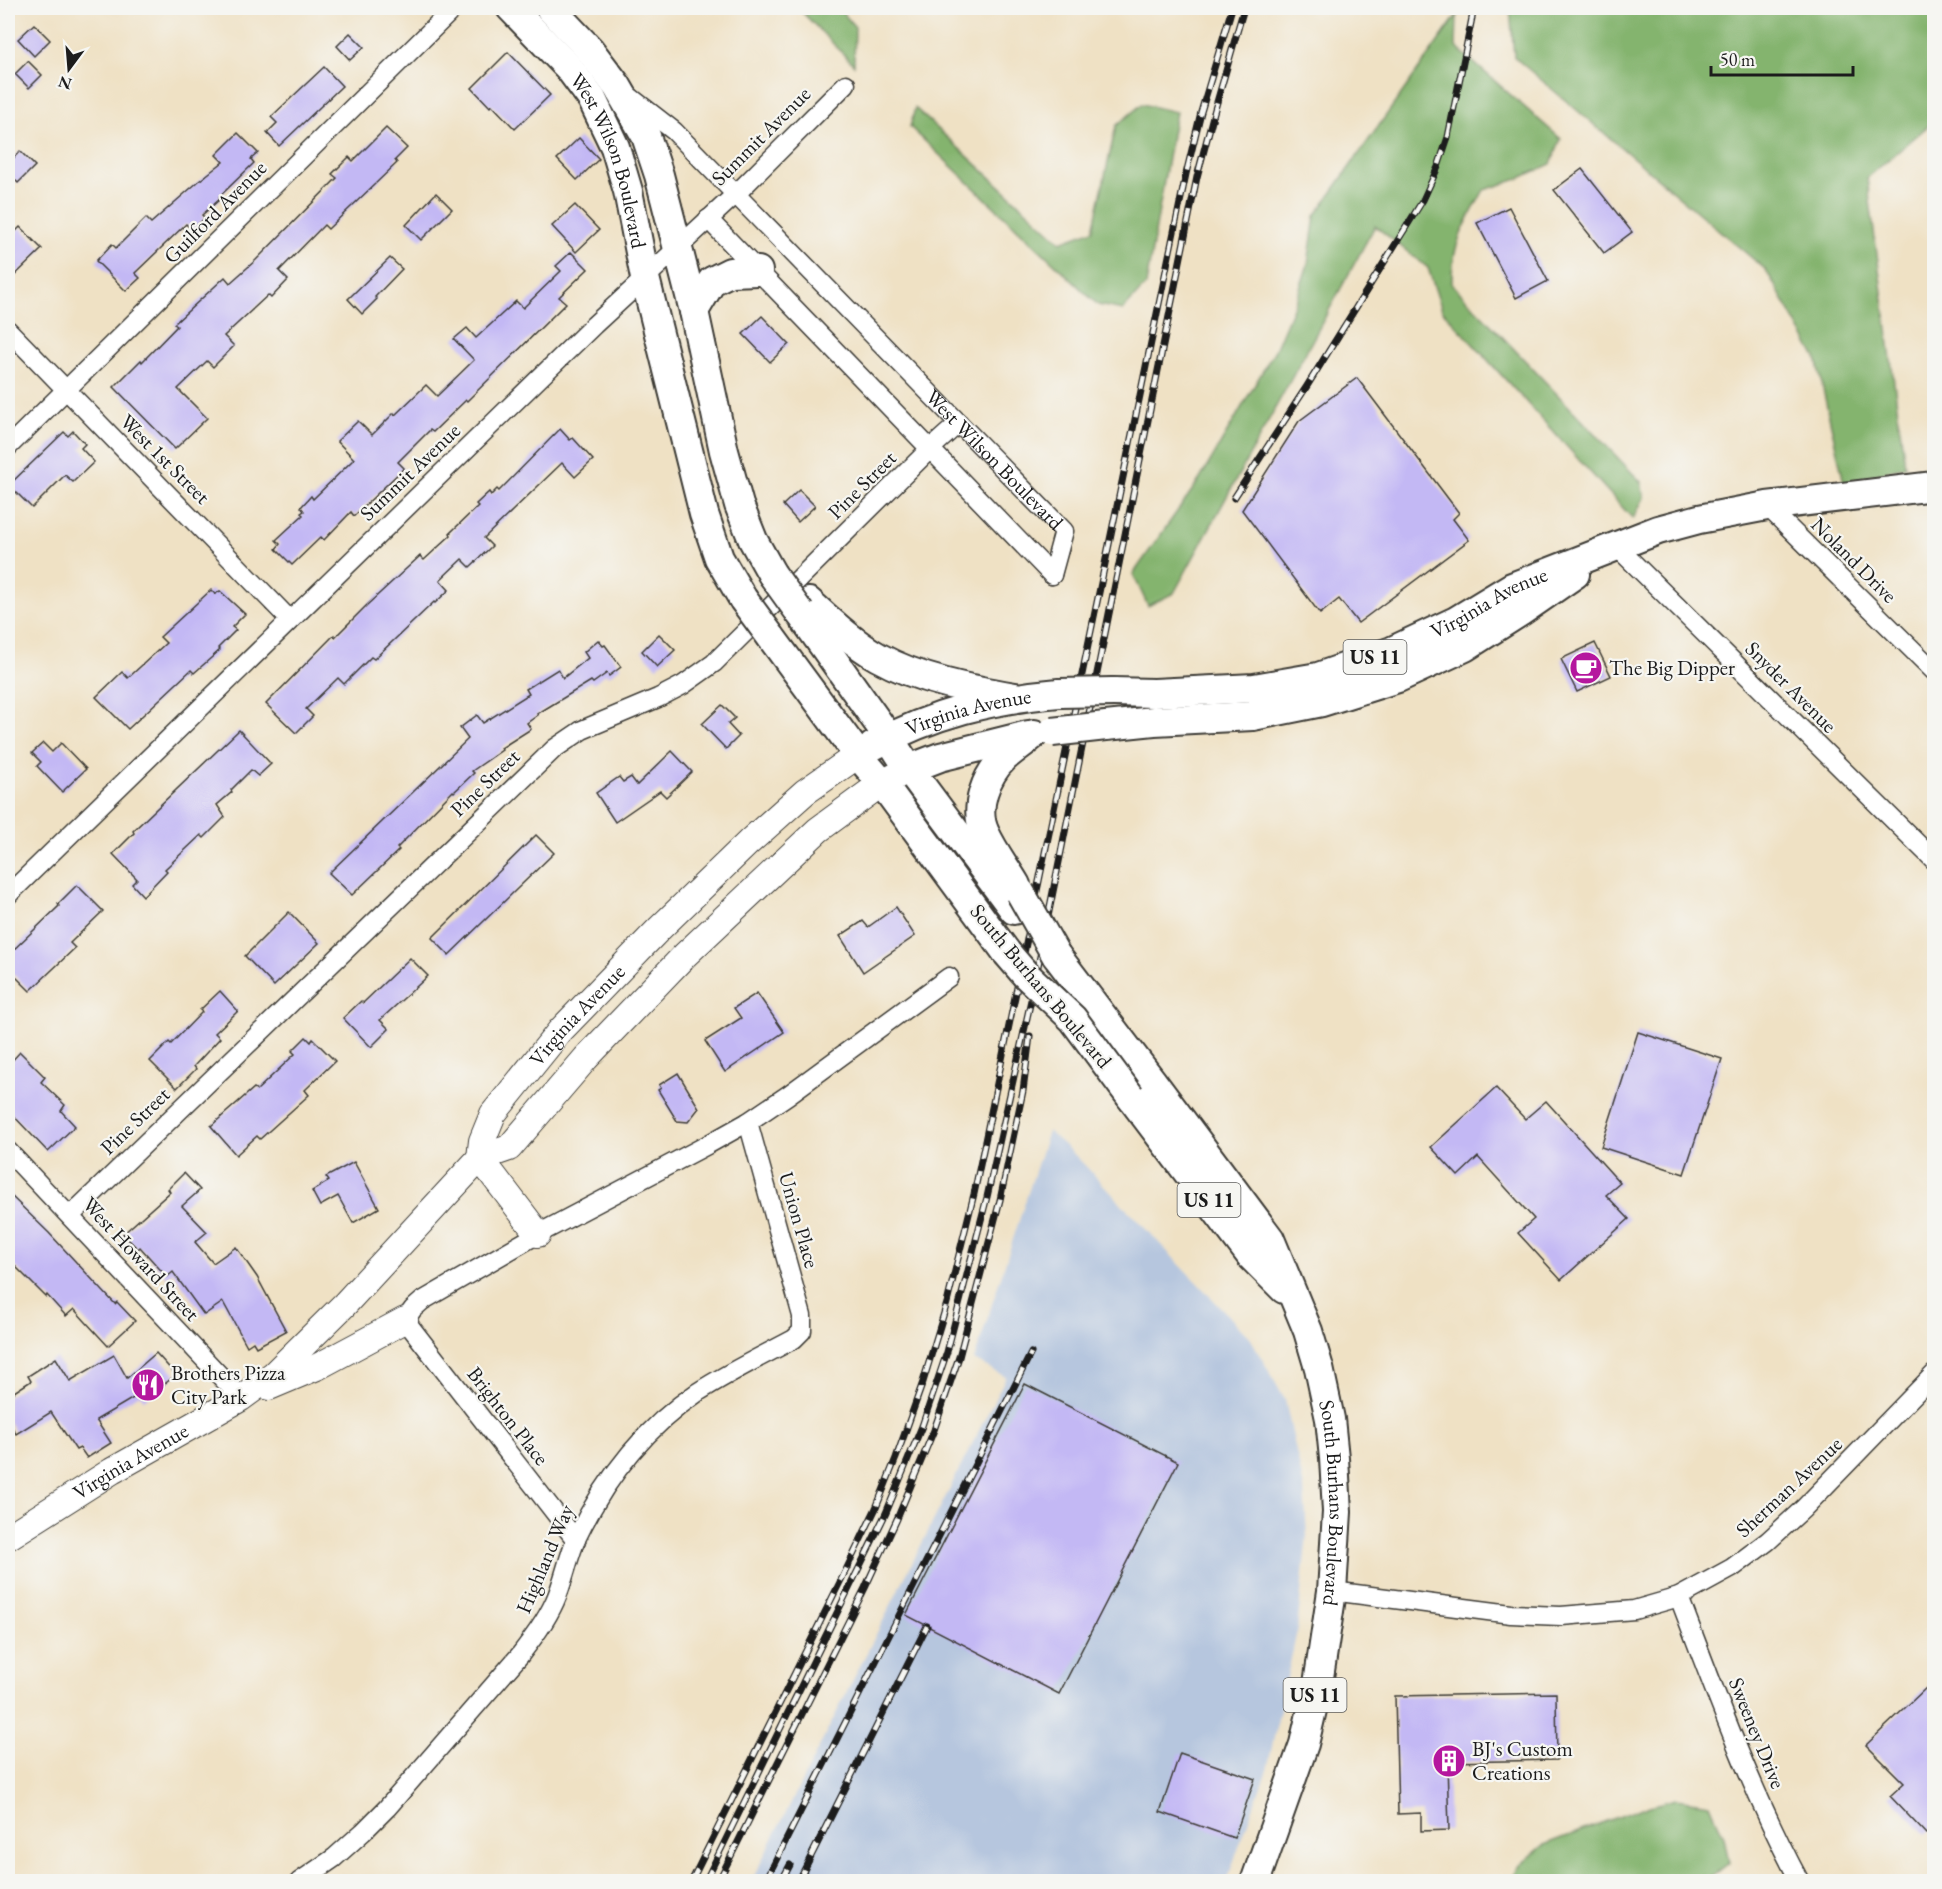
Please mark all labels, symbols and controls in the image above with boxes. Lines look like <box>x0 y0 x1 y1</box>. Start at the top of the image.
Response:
north arrow <box>39 39 99 99</box>
scale bar <box>1711 39 1854 77</box>
text: 50 m <box>1720 48 1755 71</box>
street label: West Wilson Boulevard <box>564 67 653 251</box>
text: N <box>56 71 74 95</box>
street label: Summit Avenue <box>705 80 816 191</box>
street label: Guilford Avenue <box>157 154 272 269</box>
street label: West Wilson Boulevard <box>920 383 1070 536</box>
street label: West 1st Street <box>115 408 216 510</box>
street label: Summit Avenue <box>354 417 466 526</box>
street label: Pine Street <box>822 444 902 525</box>
street label: Noland Drive <box>1806 511 1903 608</box>
street label: Virginia Avenue <box>1426 561 1551 644</box>
street label: Snyder Avenue <box>1740 635 1843 738</box>
road number: US 11 <box>1344 640 1406 674</box>
cafe icon: The Big Dipper <box>1568 650 1604 686</box>
place label: The Big Dipper <box>1609 654 1735 681</box>
street label: Virginia Avenue <box>901 682 1033 741</box>
street label: Pine Street <box>444 743 525 822</box>
street label: South Burhans Boulevard <box>965 898 1118 1074</box>
street label: Virginia Avenue <box>523 958 630 1072</box>
street label: Pine Street <box>94 1081 175 1160</box>
street label: Union Place <box>773 1169 826 1271</box>
road number: US 11 <box>1178 1183 1240 1217</box>
street label: West Howard Street <box>77 1191 206 1327</box>
place label: Brothers Pizza City Park <box>171 1359 286 1410</box>
street label: Brighton Place <box>461 1361 555 1471</box>
restaurant icon: Brothers Pizza City Park <box>130 1367 166 1403</box>
street label: South Burhans Boulevard <box>1313 1397 1351 1608</box>
street label: Virginia Avenue <box>67 1417 193 1505</box>
street label: Sherman Avenue <box>1730 1430 1848 1543</box>
street label: Highland Way <box>509 1499 580 1617</box>
street label: Sweeney Drive <box>1723 1673 1792 1792</box>
road number: US 11 <box>1284 1678 1346 1712</box>
place label: BJ's Custom Creations <box>1472 1735 1573 1786</box>
building icon: BJ's Custom Creations <box>1431 1743 1467 1779</box>

